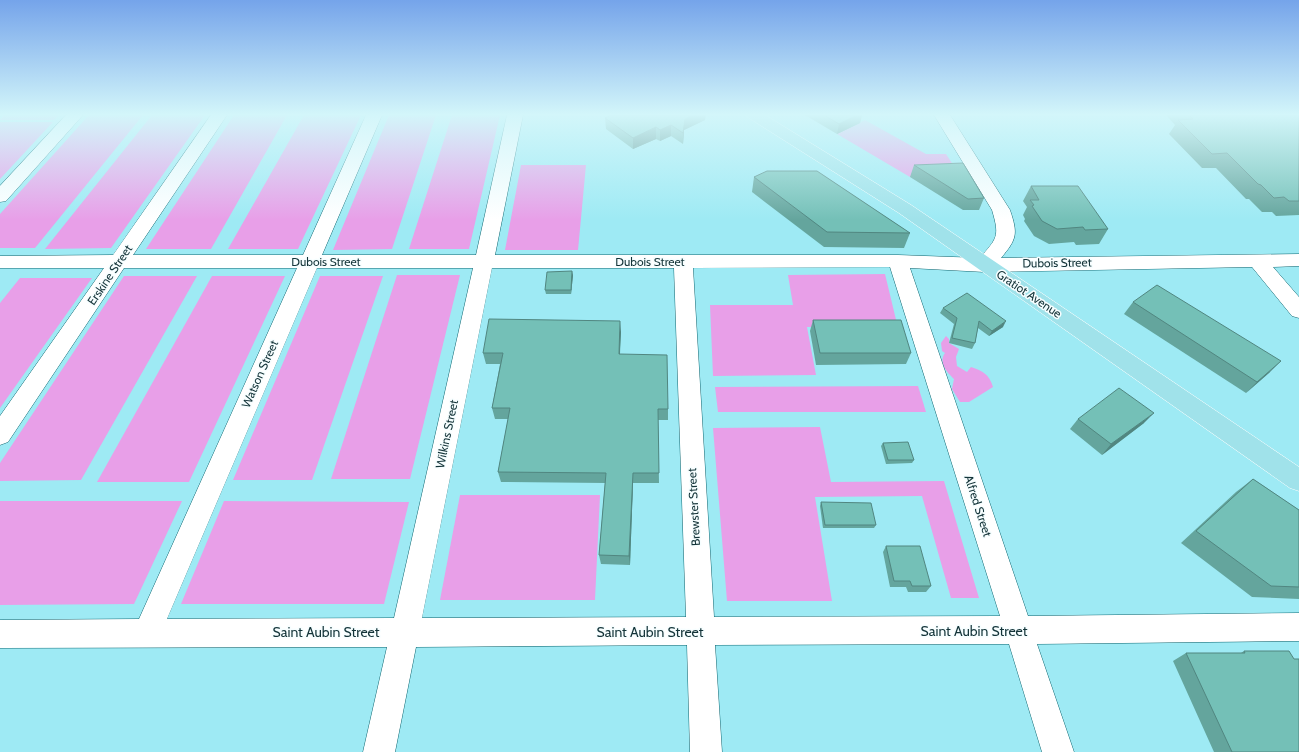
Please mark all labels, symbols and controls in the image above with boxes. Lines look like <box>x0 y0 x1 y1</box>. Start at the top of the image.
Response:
street label: Erskine Street <box>84 242 135 308</box>
street label: Dubois Street <box>291 254 361 269</box>
street label: Dubois Street <box>615 254 685 269</box>
street label: Dubois Street <box>1022 254 1092 271</box>
street label: Gratiot Avenue <box>994 266 1065 321</box>
street label: Watson Street <box>238 338 281 410</box>
street label: Wilkins Street <box>432 398 461 470</box>
street label: Brewster Street <box>684 468 703 546</box>
street label: Alfred Street <box>961 473 996 539</box>
street label: Saint Aubin Street <box>921 622 1028 640</box>
street label: Saint Aubin Street <box>273 623 380 641</box>
street label: Saint Aubin Street <box>597 623 704 641</box>

